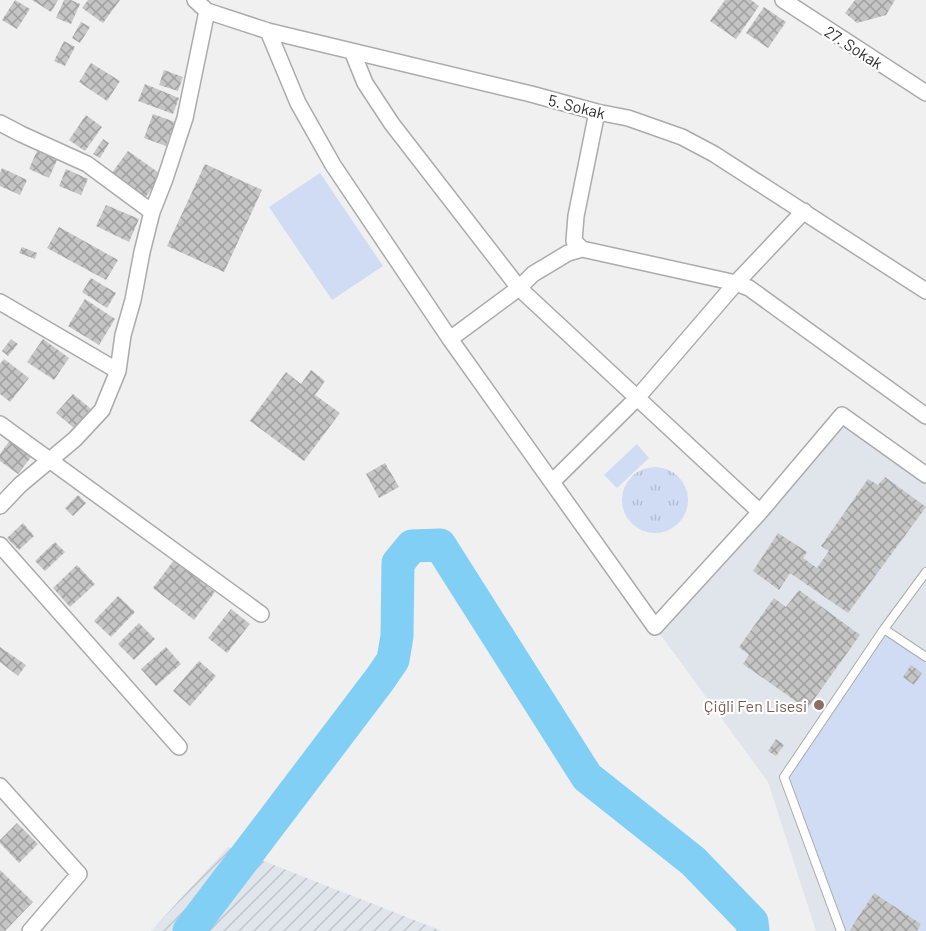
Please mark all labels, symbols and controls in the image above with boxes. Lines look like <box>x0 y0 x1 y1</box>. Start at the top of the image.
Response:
street label: 27. Sokak <box>821 21 887 73</box>
street label: 5. Sokak <box>547 90 607 122</box>
place label: Çiğli Fen Lisesi <box>704 696 807 715</box>
marker: Çiğli Fen Lisesi <box>812 698 826 712</box>

